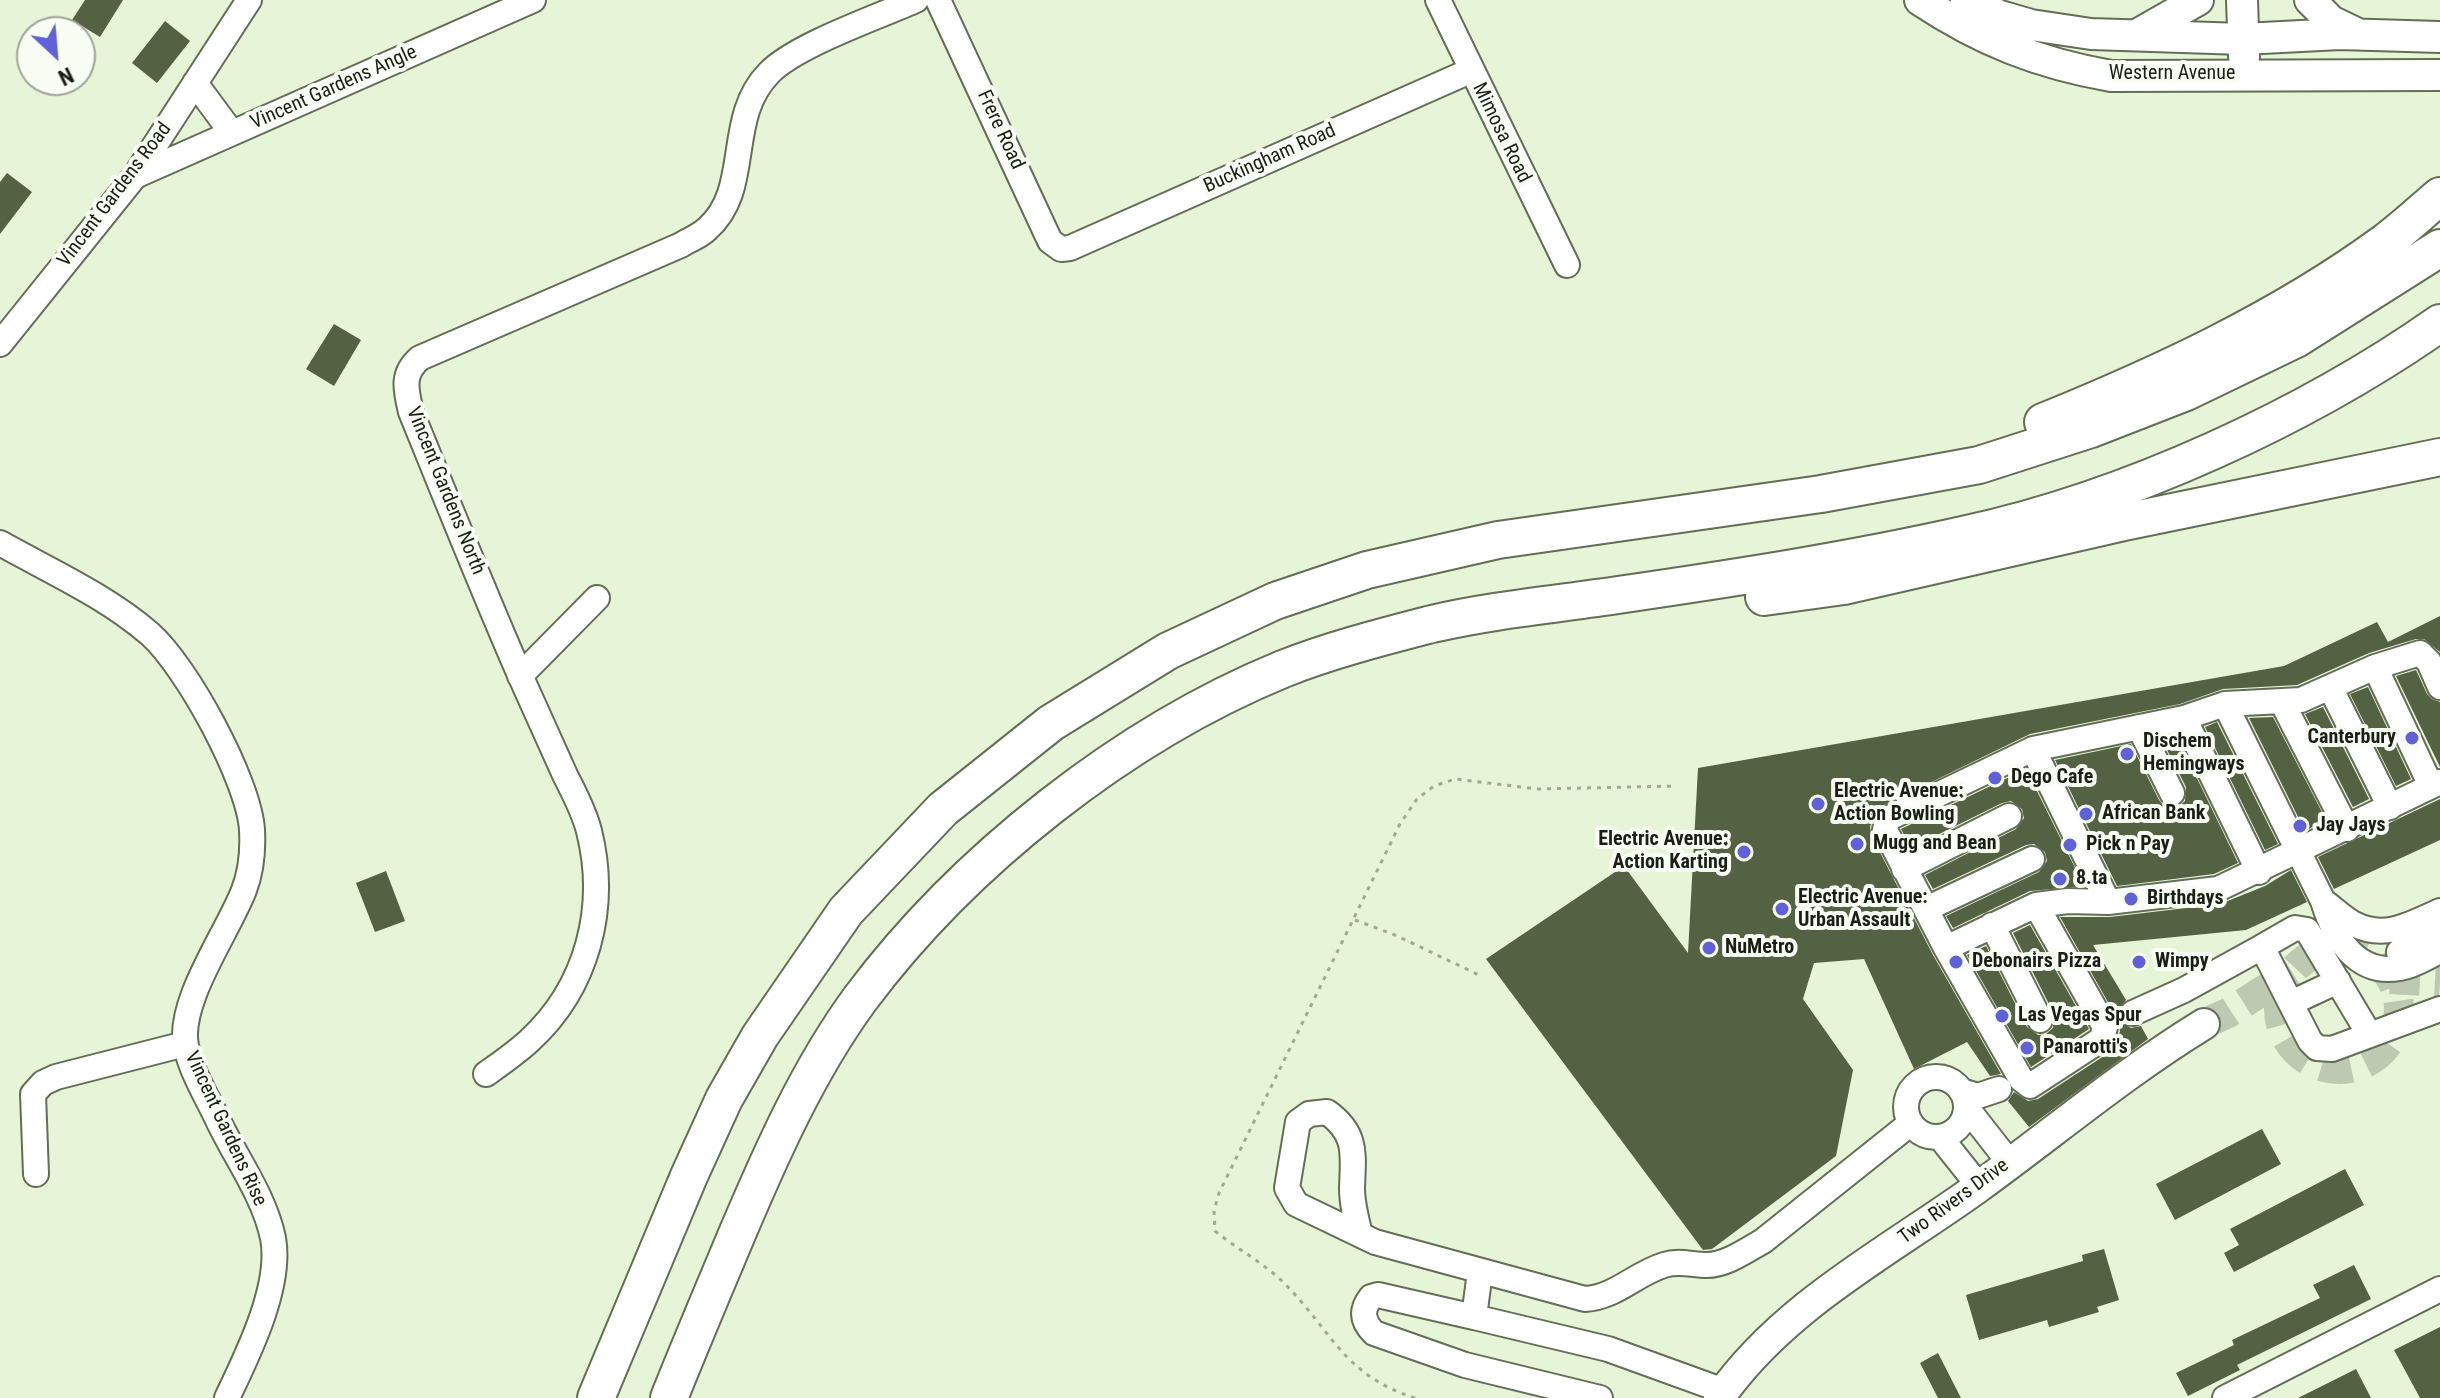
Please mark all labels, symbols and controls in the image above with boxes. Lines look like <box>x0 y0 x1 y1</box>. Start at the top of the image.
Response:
north arrow <box>16 16 96 96</box>
street label: Vincent Gardens Angle <box>247 41 421 135</box>
text: N <box>54 62 77 90</box>
street label: Western Avenue <box>2109 62 2235 86</box>
street label: Mimosa Road <box>1466 79 1536 187</box>
street label: Frere Road <box>971 87 1029 173</box>
street label: Vincent Gardens Road <box>53 118 177 272</box>
street label: Buckingham Road <box>1200 119 1340 199</box>
street label: Vincent Gardens North <box>400 404 490 578</box>
place label: Canterbury <box>2308 726 2396 750</box>
marker: Canterbury <box>2403 729 2421 747</box>
place label: Dischem Hemingways <box>2143 730 2245 777</box>
marker: Dischem Hemingways <box>2118 745 2136 763</box>
place label: Dego Cafe <box>2011 766 2093 790</box>
marker: Dego Cafe <box>1986 769 2004 787</box>
place label: Electric Avenue: Action Bowling <box>1834 780 1964 827</box>
marker: Electric Avenue: Action Bowling <box>1809 795 1827 813</box>
place label: African Bank <box>2102 802 2205 826</box>
marker: African Bank <box>2077 805 2095 823</box>
place label: Jay Jays <box>2316 814 2386 838</box>
marker: Jay Jays <box>2291 817 2309 835</box>
place label: Electric Avenue: Action Karting <box>1598 828 1728 875</box>
place label: Mugg and Bean <box>1873 832 1997 856</box>
place label: Pick n Pay <box>2086 833 2170 857</box>
marker: Mugg and Bean <box>1848 835 1866 853</box>
marker: Pick n Pay <box>2061 836 2079 854</box>
marker: Electric Avenue: Action Karting <box>1735 843 1753 861</box>
place label: 8.ta <box>2076 867 2107 891</box>
marker: 8.ta <box>2051 870 2069 888</box>
place label: Electric Avenue: Urban Assault <box>1798 886 1928 933</box>
place label: Birthdays <box>2147 887 2224 911</box>
marker: Birthdays <box>2122 890 2140 908</box>
marker: Electric Avenue: Urban Assault <box>1773 900 1791 918</box>
place label: NuMetro <box>1725 936 1794 960</box>
marker: NuMetro <box>1700 939 1718 957</box>
place label: Debonairs Pizza <box>1972 950 2101 974</box>
place label: Wimpy <box>2155 950 2209 974</box>
marker: Debonairs Pizza <box>1947 953 1965 971</box>
marker: Wimpy <box>2130 953 2148 971</box>
place label: Las Vegas Spur <box>2018 1004 2142 1028</box>
marker: Las Vegas Spur <box>1993 1007 2011 1025</box>
place label: Panarotti's <box>2043 1036 2128 1060</box>
marker: Panarotti's <box>2018 1039 2036 1057</box>
street label: Vincent Gardens Rise <box>179 1048 271 1210</box>
street label: Two Rivers Drive <box>1894 1154 2014 1250</box>

